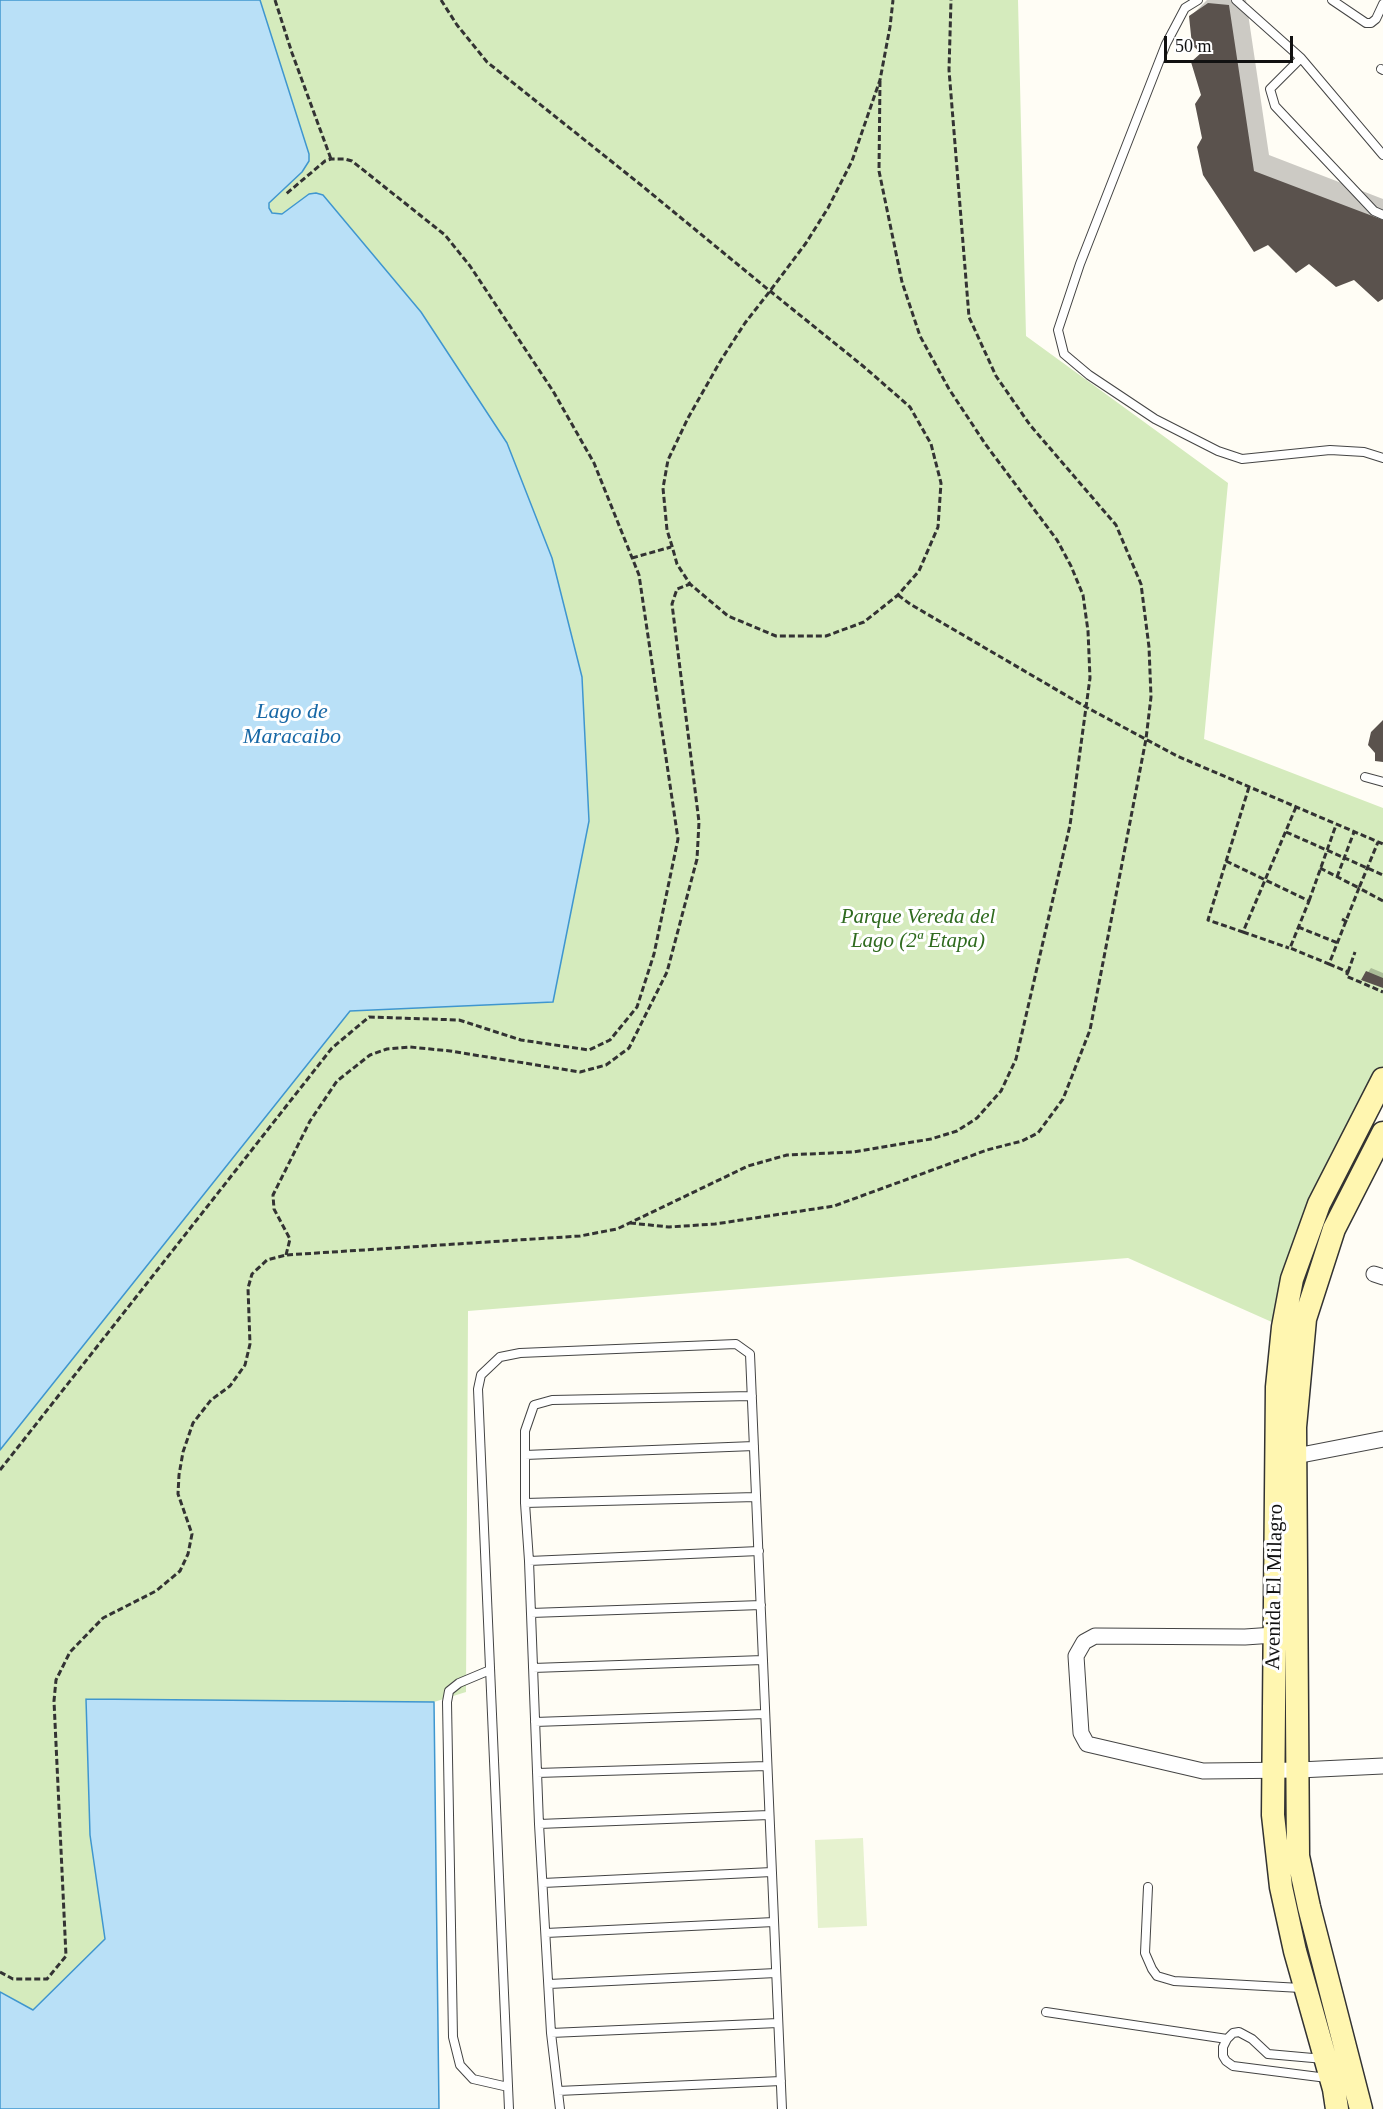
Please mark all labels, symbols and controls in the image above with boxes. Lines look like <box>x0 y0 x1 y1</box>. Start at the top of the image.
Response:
scale bar <box>1167 24 1296 62</box>
text: 50 m <box>1175 36 1212 56</box>
water label: Lago de Maracaibo <box>243 699 341 750</box>
park label: Parque Vereda del Lago (2ª Etapa) <box>841 904 995 954</box>
street label: Avenida El Milagro <box>1261 1504 1289 1670</box>

